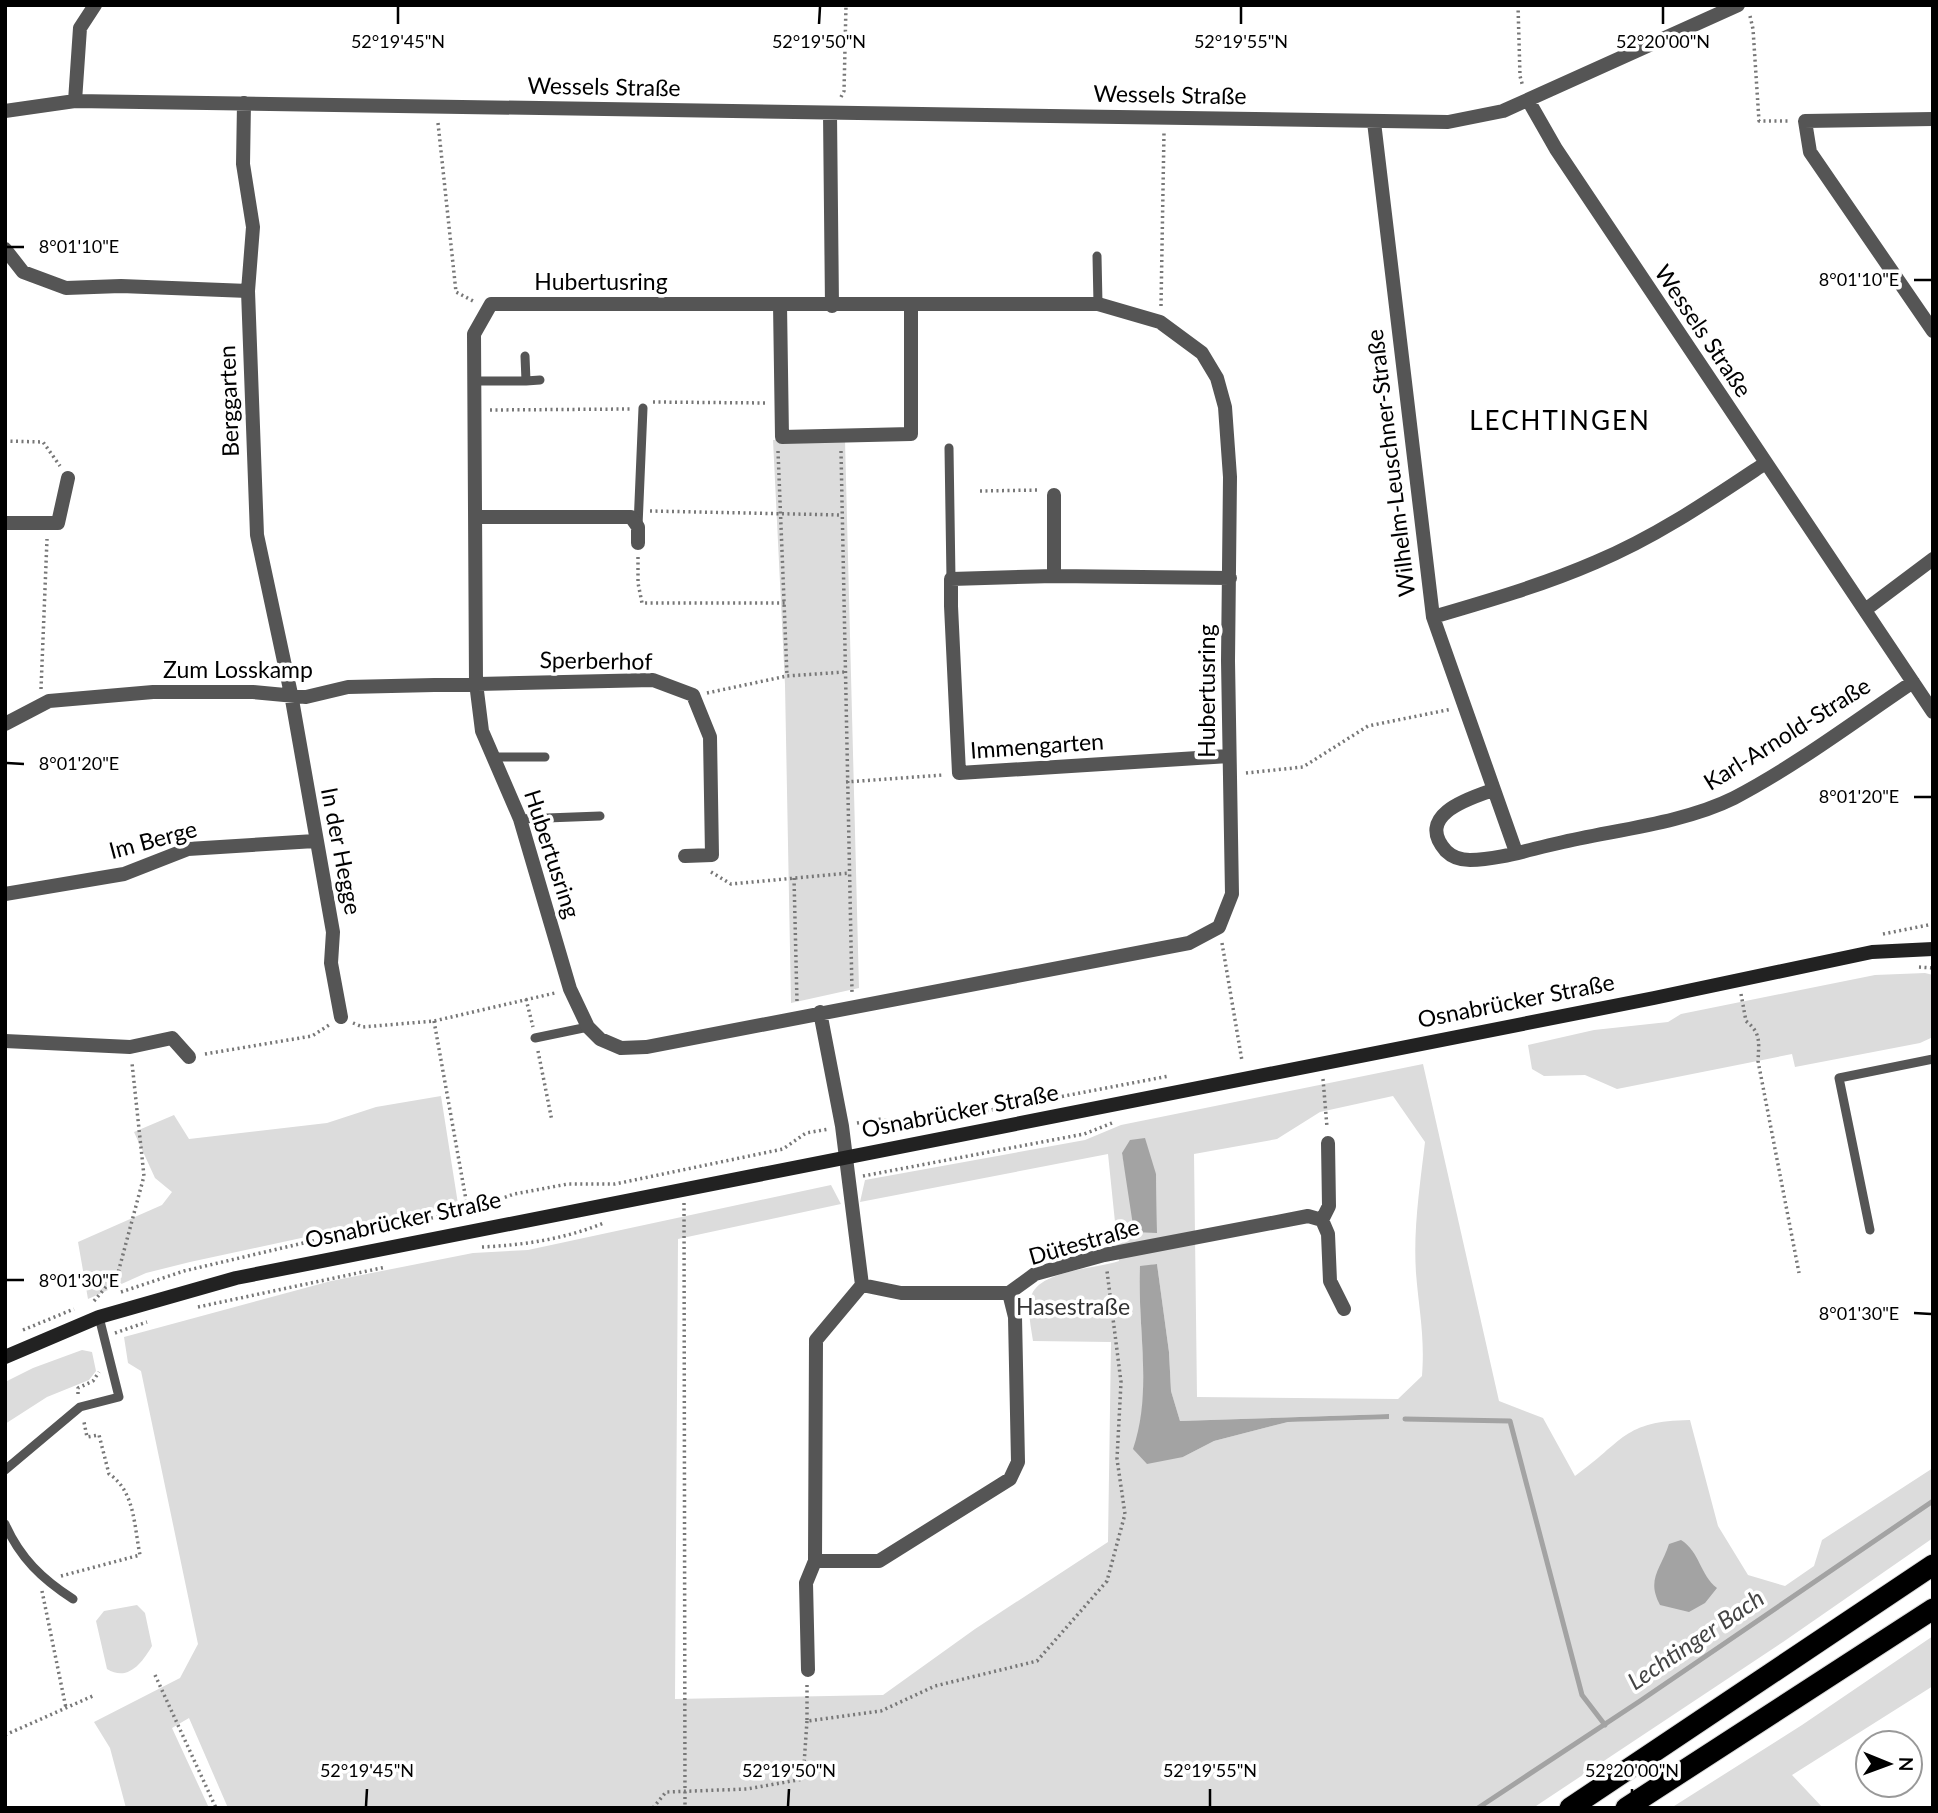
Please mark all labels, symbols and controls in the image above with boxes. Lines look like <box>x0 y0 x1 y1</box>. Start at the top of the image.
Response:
text: 52°19'45"N <box>351 30 445 52</box>
text: 52°19'50"N <box>772 30 866 52</box>
text: 52°19'55"N <box>1194 30 1288 52</box>
text: 52°20'00"N <box>1616 30 1710 52</box>
street label: Wessels Straße <box>527 71 681 101</box>
street label: Wessels Straße <box>1093 79 1247 109</box>
text: 8°01'10"E <box>39 235 119 257</box>
street label: Wessels Straße <box>1649 259 1758 402</box>
street label: Hubertusring <box>534 267 668 295</box>
text: 8°01'10"E <box>1819 268 1899 290</box>
street label: Wilhelm-Leuschner-Straße <box>1360 328 1420 598</box>
street label: Berggarten <box>212 345 244 457</box>
district label: LECHTINGEN <box>1469 404 1651 436</box>
street label: Hubertusring <box>1192 624 1220 758</box>
street label: Sperberhof <box>539 645 653 675</box>
street label: Zum Losskamp <box>163 655 313 683</box>
street label: Karl-Arnold-Straße <box>1698 671 1875 796</box>
street label: Immengarten <box>969 726 1105 764</box>
text: 8°01'20"E <box>39 752 119 774</box>
street label: In der Hegge <box>316 785 368 917</box>
text: 8°01'20"E <box>1819 785 1899 807</box>
street label: Hubertusring <box>519 786 587 921</box>
street label: Im Berge <box>106 814 200 864</box>
street label: Osnabrücker Straße <box>1415 967 1617 1033</box>
street label: Osnabrücker Straße <box>859 1077 1061 1143</box>
street label: Osnabrücker Straße <box>302 1185 503 1253</box>
street label: Dütestraße <box>1025 1212 1142 1270</box>
text: 8°01'30"E <box>39 1269 119 1291</box>
park label: Hasestraße <box>1016 1292 1130 1320</box>
text: 8°01'30"E <box>1819 1302 1899 1324</box>
water label: Lechtinger Bach <box>1621 1582 1769 1695</box>
north arrow <box>1854 1729 1924 1799</box>
text: N <box>1895 1757 1918 1772</box>
text: 52°19'45"N <box>320 1759 414 1781</box>
text: 52°19'50"N <box>742 1759 836 1781</box>
text: 52°19'55"N <box>1163 1759 1257 1781</box>
text: 52°20'00"N <box>1585 1759 1679 1781</box>

